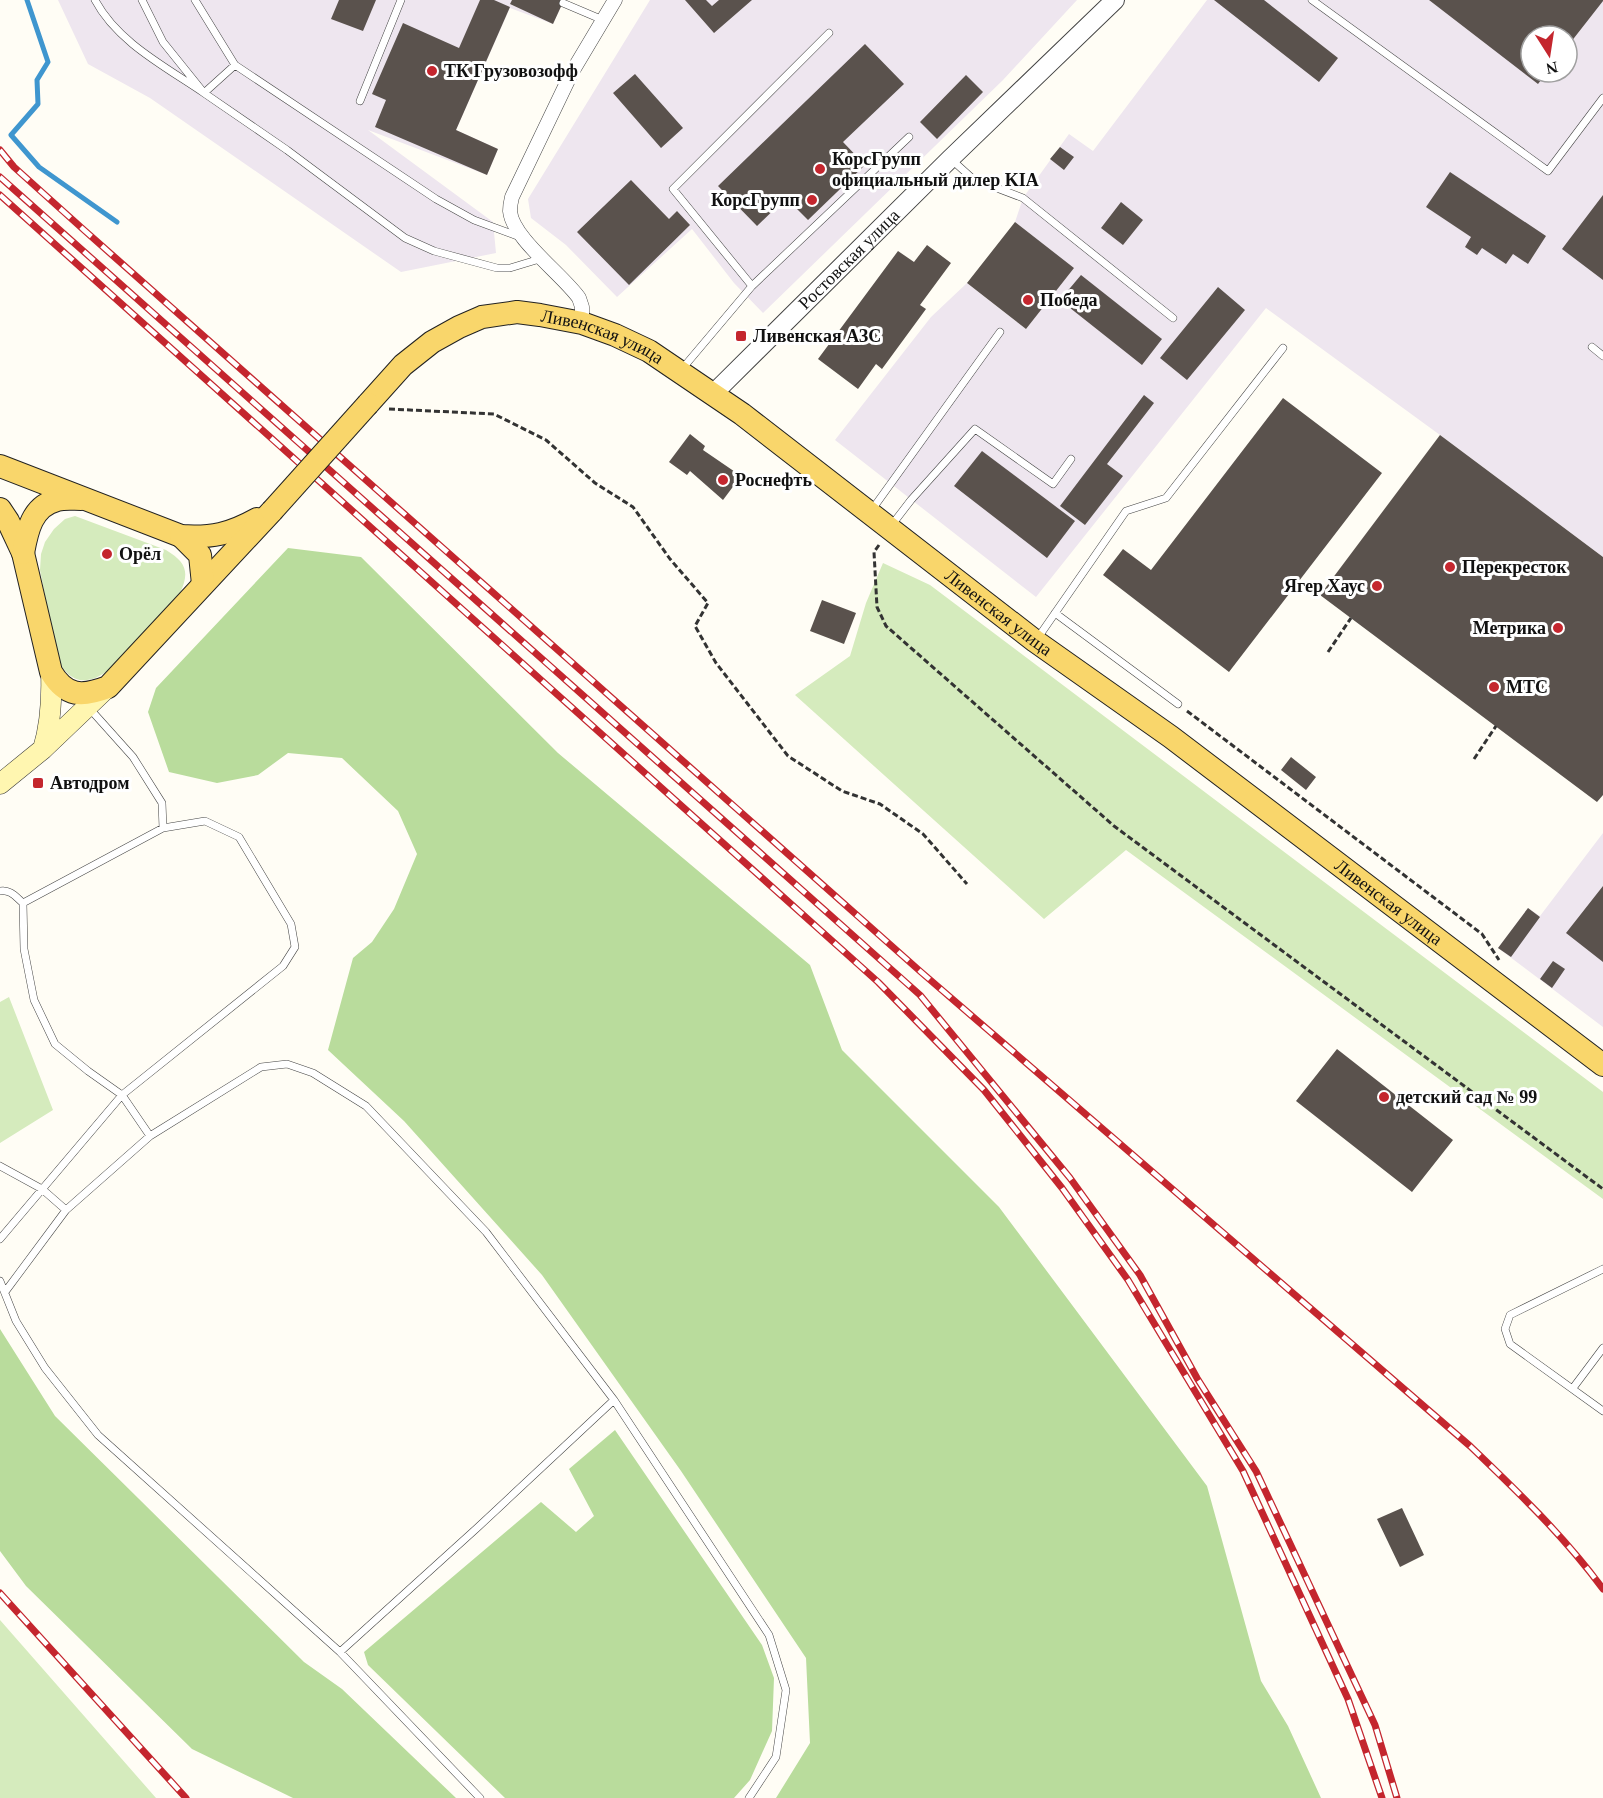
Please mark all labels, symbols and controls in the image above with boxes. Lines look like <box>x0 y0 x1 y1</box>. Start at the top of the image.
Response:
north arrow <box>1519 24 1579 84</box>
text: N <box>1544 59 1559 78</box>
place label: ТК Грузовозофф <box>444 61 578 81</box>
marker: ТК Грузовозофф <box>425 64 439 78</box>
place label: КорсГрупп официальный дилер KIA <box>832 149 1039 190</box>
marker: КорсГрупп официальный дилер KIA <box>813 162 827 176</box>
place label: КорсГрупп <box>711 190 800 210</box>
marker: КорсГрупп <box>805 193 819 207</box>
street label: Ростовская улица <box>794 205 903 313</box>
place label: Победа <box>1040 290 1098 310</box>
marker: Победа <box>1021 293 1035 307</box>
street label: Ливенская улица <box>539 305 667 368</box>
place label: Ливенская АЗС <box>753 326 881 346</box>
marker: Ливенская АЗС <box>734 329 748 343</box>
place label: Роснефть <box>735 470 812 490</box>
marker: Роснефть <box>716 473 730 487</box>
place label: Орёл <box>119 544 161 564</box>
marker: Орёл <box>100 547 114 561</box>
place label: Перекресток <box>1462 557 1567 577</box>
marker: Перекресток <box>1443 560 1457 574</box>
street label: Ливенская улица <box>941 565 1056 660</box>
place label: Ягер Хаус <box>1284 576 1365 596</box>
marker: Ягер Хаус <box>1370 579 1384 593</box>
place label: Метрика <box>1473 618 1546 638</box>
marker: Метрика <box>1551 621 1565 635</box>
place label: МТС <box>1506 677 1548 697</box>
marker: МТС <box>1487 680 1501 694</box>
place label: Автодром <box>50 773 129 793</box>
marker: Автодром <box>31 776 45 790</box>
street label: Ливенская улица <box>1331 855 1446 949</box>
place label: детский сад № 99 <box>1396 1087 1537 1107</box>
marker: детский сад № 99 <box>1377 1090 1391 1104</box>

